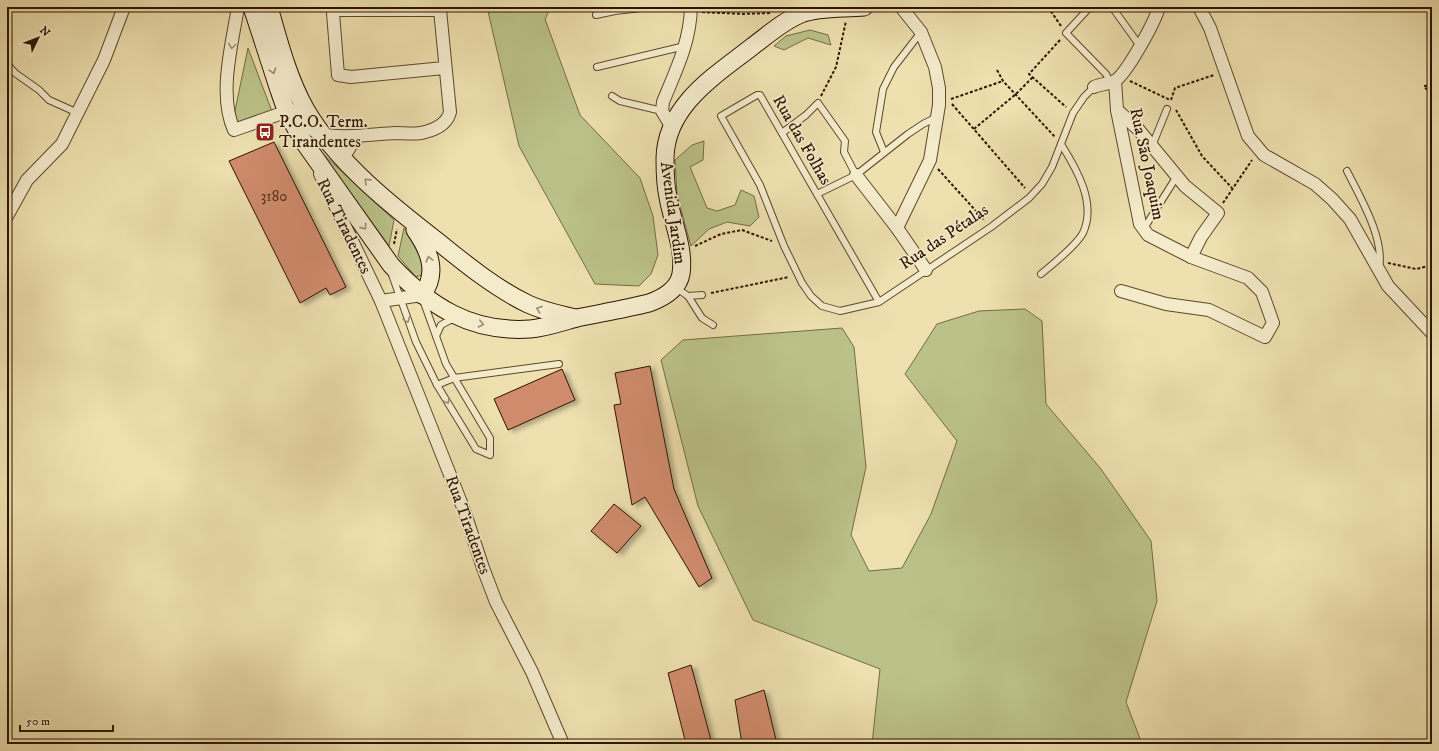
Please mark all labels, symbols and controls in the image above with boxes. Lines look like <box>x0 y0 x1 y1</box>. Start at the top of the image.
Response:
north arrow <box>18 18 58 58</box>
text: N <box>36 24 53 40</box>
one-way arrow <box>228 42 237 49</box>
one-way arrow <box>268 67 276 74</box>
street label: Rua das Folhas <box>767 91 837 189</box>
street label: Rua São Joaquim <box>1124 106 1170 222</box>
place label: P.C.O. Term. Tirandentes <box>279 111 368 153</box>
bus stop icon: P.C.O. Term. Tirandentes <box>254 121 276 143</box>
street label: Avenida Jardim <box>655 160 691 266</box>
street label: Rua Tiradentes <box>311 175 377 278</box>
one-way arrow <box>364 179 371 186</box>
house number: 3180 <box>261 187 287 206</box>
street label: Rua das Pétalas <box>895 199 993 275</box>
one-way arrow <box>359 223 366 230</box>
one-way arrow <box>426 255 434 262</box>
one-way arrow <box>536 305 543 313</box>
one-way arrow <box>403 317 411 324</box>
one-way arrow <box>478 319 484 327</box>
one-way arrow <box>442 397 449 404</box>
street label: Rua Tiradentes <box>440 473 496 578</box>
scale bar <box>20 707 113 733</box>
text: 50 m <box>26 714 50 729</box>

